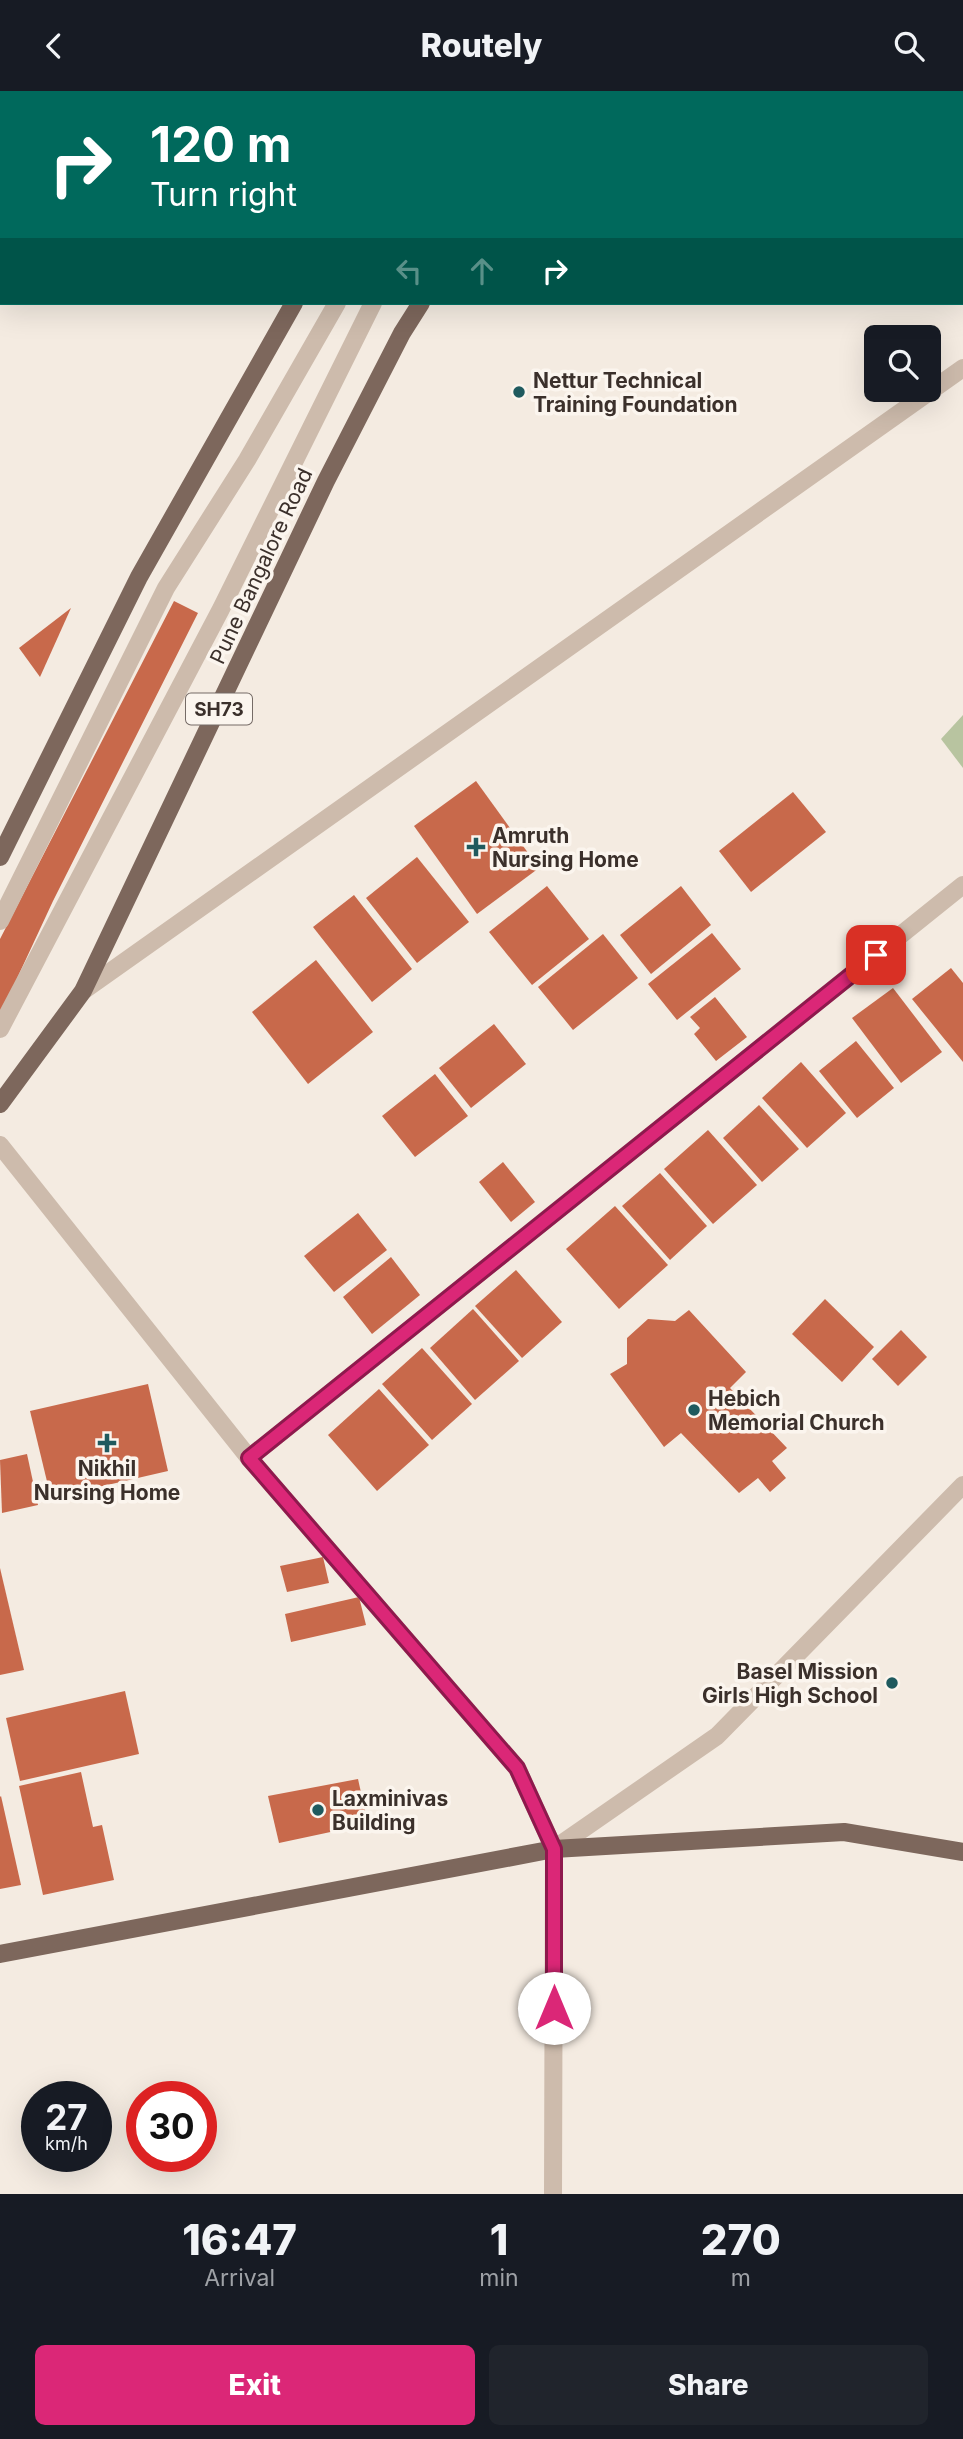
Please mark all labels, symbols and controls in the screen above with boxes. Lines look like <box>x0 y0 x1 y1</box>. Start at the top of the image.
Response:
text: Routely <box>421 26 542 65</box>
icon: back <box>35 27 73 65</box>
icon: search <box>890 27 928 65</box>
text: 120 m <box>150 115 291 174</box>
icon: right <box>35 119 126 210</box>
text: Turn right <box>150 175 297 214</box>
icon: left <box>390 252 428 290</box>
icon: ahead <box>463 252 501 290</box>
icon: right <box>536 252 574 290</box>
map controls <box>864 325 941 402</box>
button: search <box>864 325 941 402</box>
place label: Nettur Technical Training Foundation <box>533 368 738 417</box>
marker: Nettur Technical Training Foundation <box>511 384 527 400</box>
street label: Pune Bangalore Road <box>205 464 317 668</box>
road number: SH73 <box>186 694 252 725</box>
place label: Amruth Nursing Home <box>492 823 639 872</box>
marker: Amruth Nursing Home <box>466 837 486 857</box>
pin <box>846 925 906 985</box>
icon: arrive <box>857 936 895 974</box>
place label: Hebich Memorial Church <box>708 1386 885 1435</box>
marker: Hebich Memorial Church <box>686 1402 702 1418</box>
marker: Nikhil Nursing Home <box>97 1433 117 1453</box>
place label: Nikhil Nursing Home <box>34 1456 180 1505</box>
place label: Basel Mission Girls High School <box>702 1659 878 1708</box>
marker: Basel Mission Girls High School <box>884 1675 900 1691</box>
place label: Laxminivas Building <box>332 1786 448 1835</box>
marker: Laxminivas Building <box>310 1802 326 1818</box>
position arrow <box>517 1971 591 2045</box>
speed limit sign: 30 <box>126 2081 217 2172</box>
text: 27 <box>45 2096 88 2138</box>
text: km/h <box>45 2133 88 2154</box>
text: 16:47 <box>182 2214 297 2265</box>
text: 1 <box>490 2214 508 2265</box>
text: 270 <box>701 2214 781 2265</box>
text: Arrival <box>204 2264 275 2292</box>
text: min <box>479 2264 519 2292</box>
text: m <box>731 2264 751 2292</box>
button: Exit <box>35 2345 475 2425</box>
button: Share <box>489 2345 928 2425</box>

